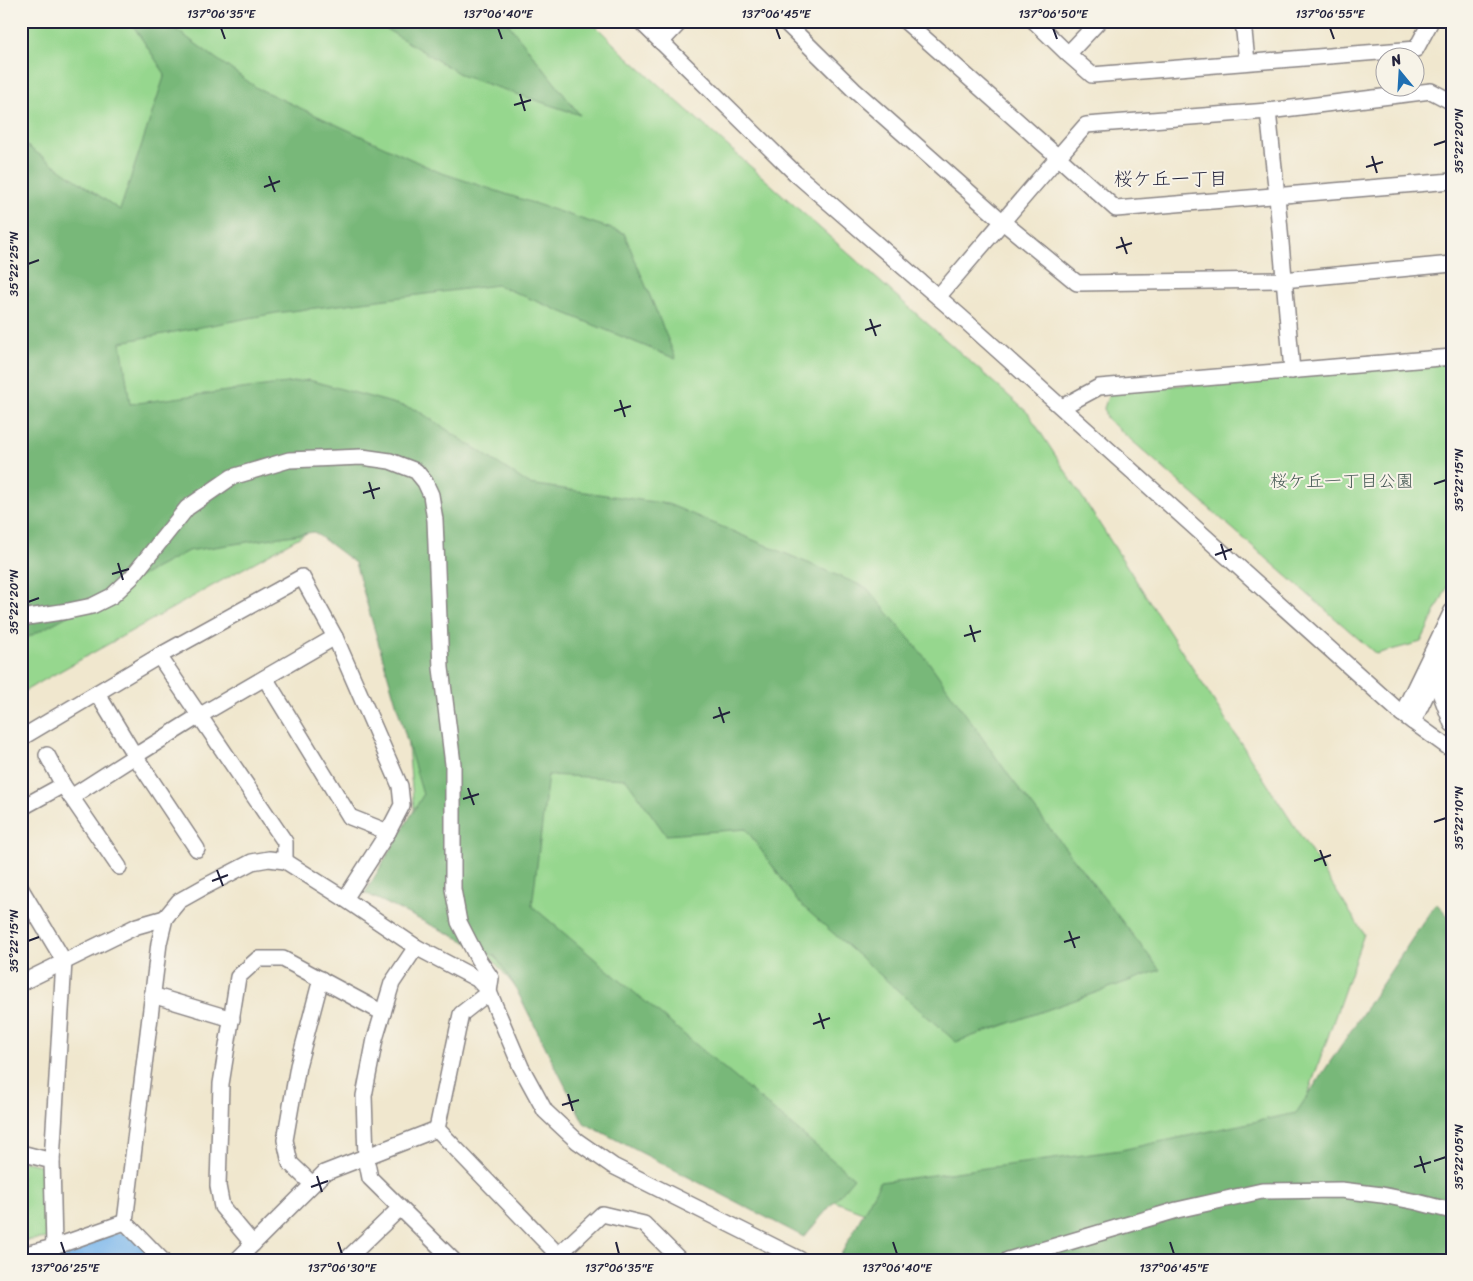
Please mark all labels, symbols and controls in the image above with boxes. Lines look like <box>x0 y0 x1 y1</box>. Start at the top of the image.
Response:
text: 137°06'35"E <box>187 3 256 25</box>
text: 137°06'40"E <box>463 3 534 25</box>
text: 137°06'45"E <box>741 3 812 25</box>
text: 137°06'50"E <box>1018 3 1089 25</box>
text: 137°06'55"E <box>1296 3 1366 25</box>
text: N <box>1387 47 1405 74</box>
north arrow <box>1376 48 1426 98</box>
text: 35°22'20"N <box>1448 108 1470 174</box>
district label: 桜ケ丘一丁目 <box>1114 162 1228 195</box>
text: 35°22'25"N <box>3 231 25 296</box>
text: 35°22'15"N <box>1448 448 1470 512</box>
park label: 桜ケ丘一丁目公園 <box>1270 465 1414 497</box>
text: 35°22'20"N <box>3 569 25 635</box>
text: 35°22'10"N <box>1448 786 1470 850</box>
text: 35°22'15"N <box>3 909 25 973</box>
text: 35°22'05"N <box>1448 1124 1470 1190</box>
text: 137°06'25"E <box>31 1257 101 1279</box>
text: 137°06'30"E <box>308 1257 378 1279</box>
text: 137°06'35"E <box>585 1257 654 1279</box>
text: 137°06'40"E <box>862 1257 933 1279</box>
text: 137°06'45"E <box>1139 1257 1210 1279</box>

